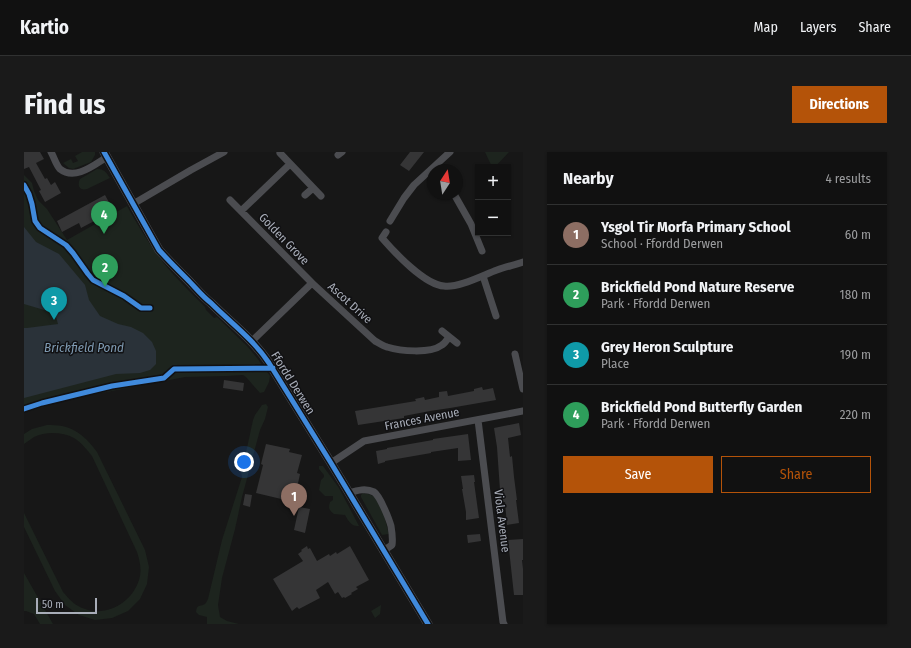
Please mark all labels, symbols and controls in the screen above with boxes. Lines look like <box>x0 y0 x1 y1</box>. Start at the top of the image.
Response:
text: Kartio <box>20 16 69 39</box>
text: Map <box>754 19 778 36</box>
text: Layers <box>800 19 836 36</box>
text: Share <box>858 19 891 36</box>
button: Directions <box>792 86 887 123</box>
text: Find us <box>24 88 106 121</box>
north arrow <box>427 164 463 200</box>
map controls <box>475 164 511 236</box>
button: + <box>475 164 511 200</box>
text: Nearby <box>563 168 614 189</box>
text: 4 results <box>825 171 871 186</box>
button: − <box>475 200 511 236</box>
pin: 4 <box>91 201 117 234</box>
street label: Golden Grove <box>256 210 312 268</box>
text: Ysgol Tir Morfa Primary School <box>601 218 791 236</box>
text: 1 <box>573 227 579 242</box>
text: 60 m <box>845 227 871 242</box>
text: School · Ffordd Derwen <box>601 236 723 251</box>
pin: 2 <box>92 254 118 287</box>
text: Brickfield Pond Nature Reserve <box>601 278 794 296</box>
street label: Ascot Drive <box>325 279 375 327</box>
pin: 3 <box>41 287 67 320</box>
text: 2 <box>573 287 579 302</box>
text: 180 m <box>840 287 871 302</box>
text: Park · Ffordd Derwen <box>601 296 710 311</box>
text: Grey Heron Sculpture <box>601 338 733 356</box>
water label: Brickfield Pond <box>44 340 124 355</box>
text: 3 <box>573 347 579 362</box>
text: 190 m <box>840 347 871 362</box>
street label: Ffordd Derwen <box>268 349 318 417</box>
text: Place <box>601 356 629 371</box>
text: Brickfield Pond Butterfly Garden <box>601 398 802 416</box>
street label: Frances Avenue <box>384 405 461 433</box>
text: 4 <box>573 407 579 422</box>
text: 220 m <box>840 407 871 422</box>
text: Park · Ffordd Derwen <box>601 416 710 431</box>
your location <box>234 452 254 472</box>
button: Save <box>563 456 713 493</box>
button: Share <box>721 456 871 493</box>
pin: 1 <box>281 483 307 516</box>
street label: Viola Avenue <box>491 489 513 553</box>
scale bar <box>36 596 97 615</box>
text: 50 m <box>42 598 64 611</box>

